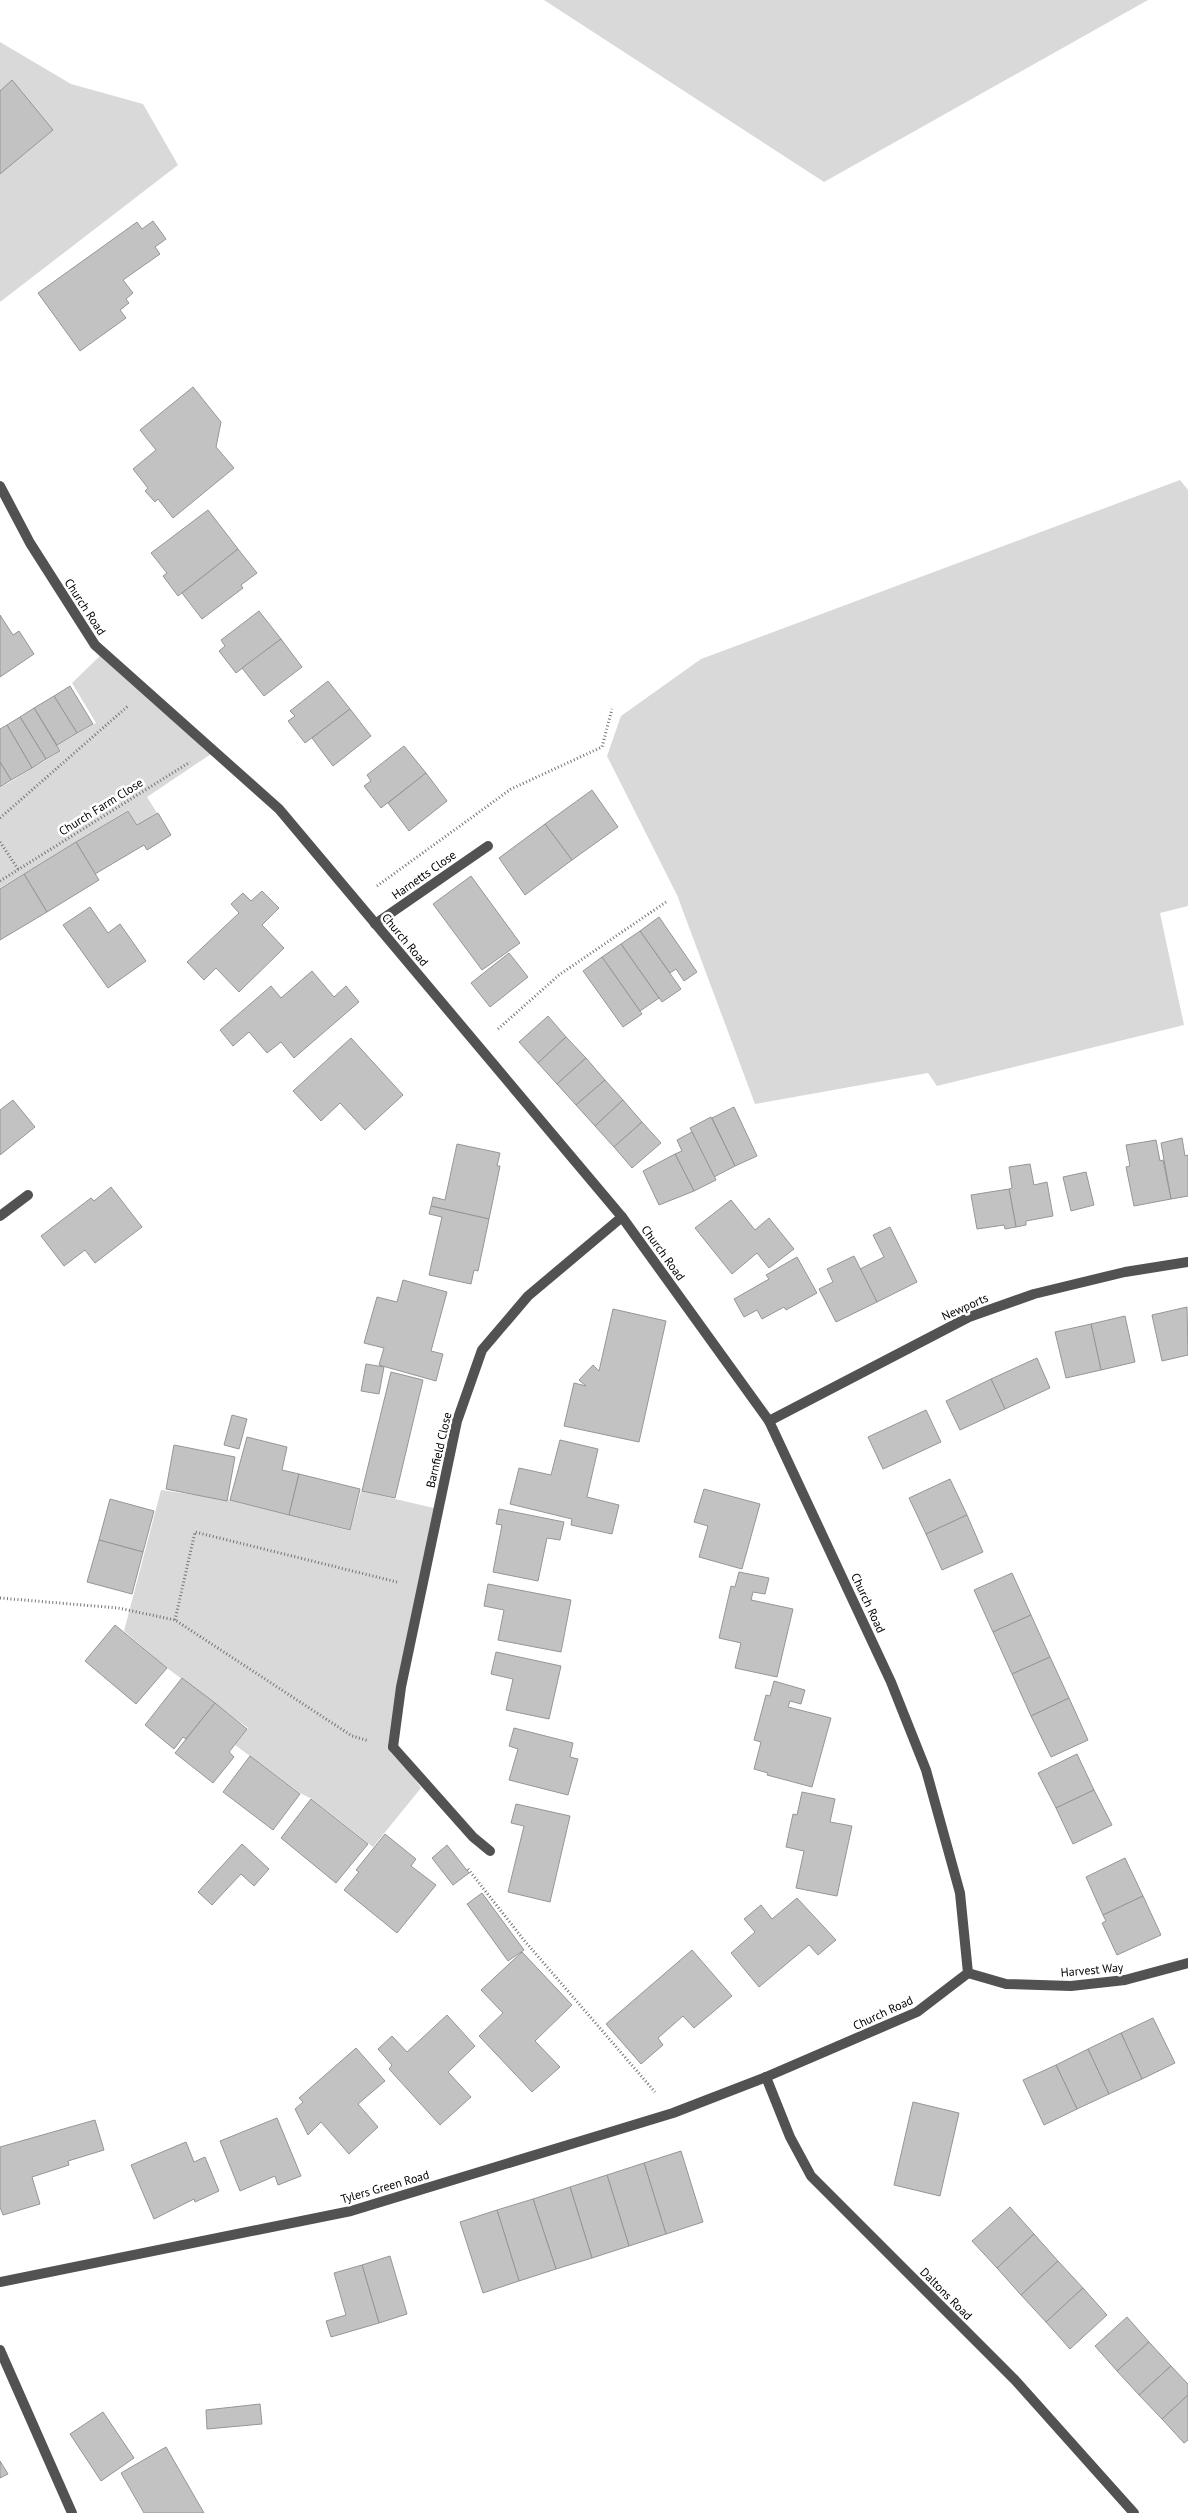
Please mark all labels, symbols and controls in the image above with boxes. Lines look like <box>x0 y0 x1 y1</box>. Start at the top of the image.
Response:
street label: Church Road <box>62 576 109 638</box>
street label: Church Farm Close <box>56 775 146 838</box>
street label: Harnetts Close <box>389 847 459 902</box>
street label: Church Road <box>379 910 432 969</box>
street label: Church Road <box>638 1222 688 1283</box>
street label: Newports <box>939 1290 990 1323</box>
street label: Barnfield Close <box>423 1411 455 1489</box>
street label: Church Road <box>848 1570 889 1635</box>
street label: Harvest Way <box>1060 1959 1124 1980</box>
street label: Church Road <box>850 1992 915 2033</box>
street label: Tylers Green Road <box>339 2167 431 2206</box>
street label: Daltons Road <box>917 2264 976 2323</box>

